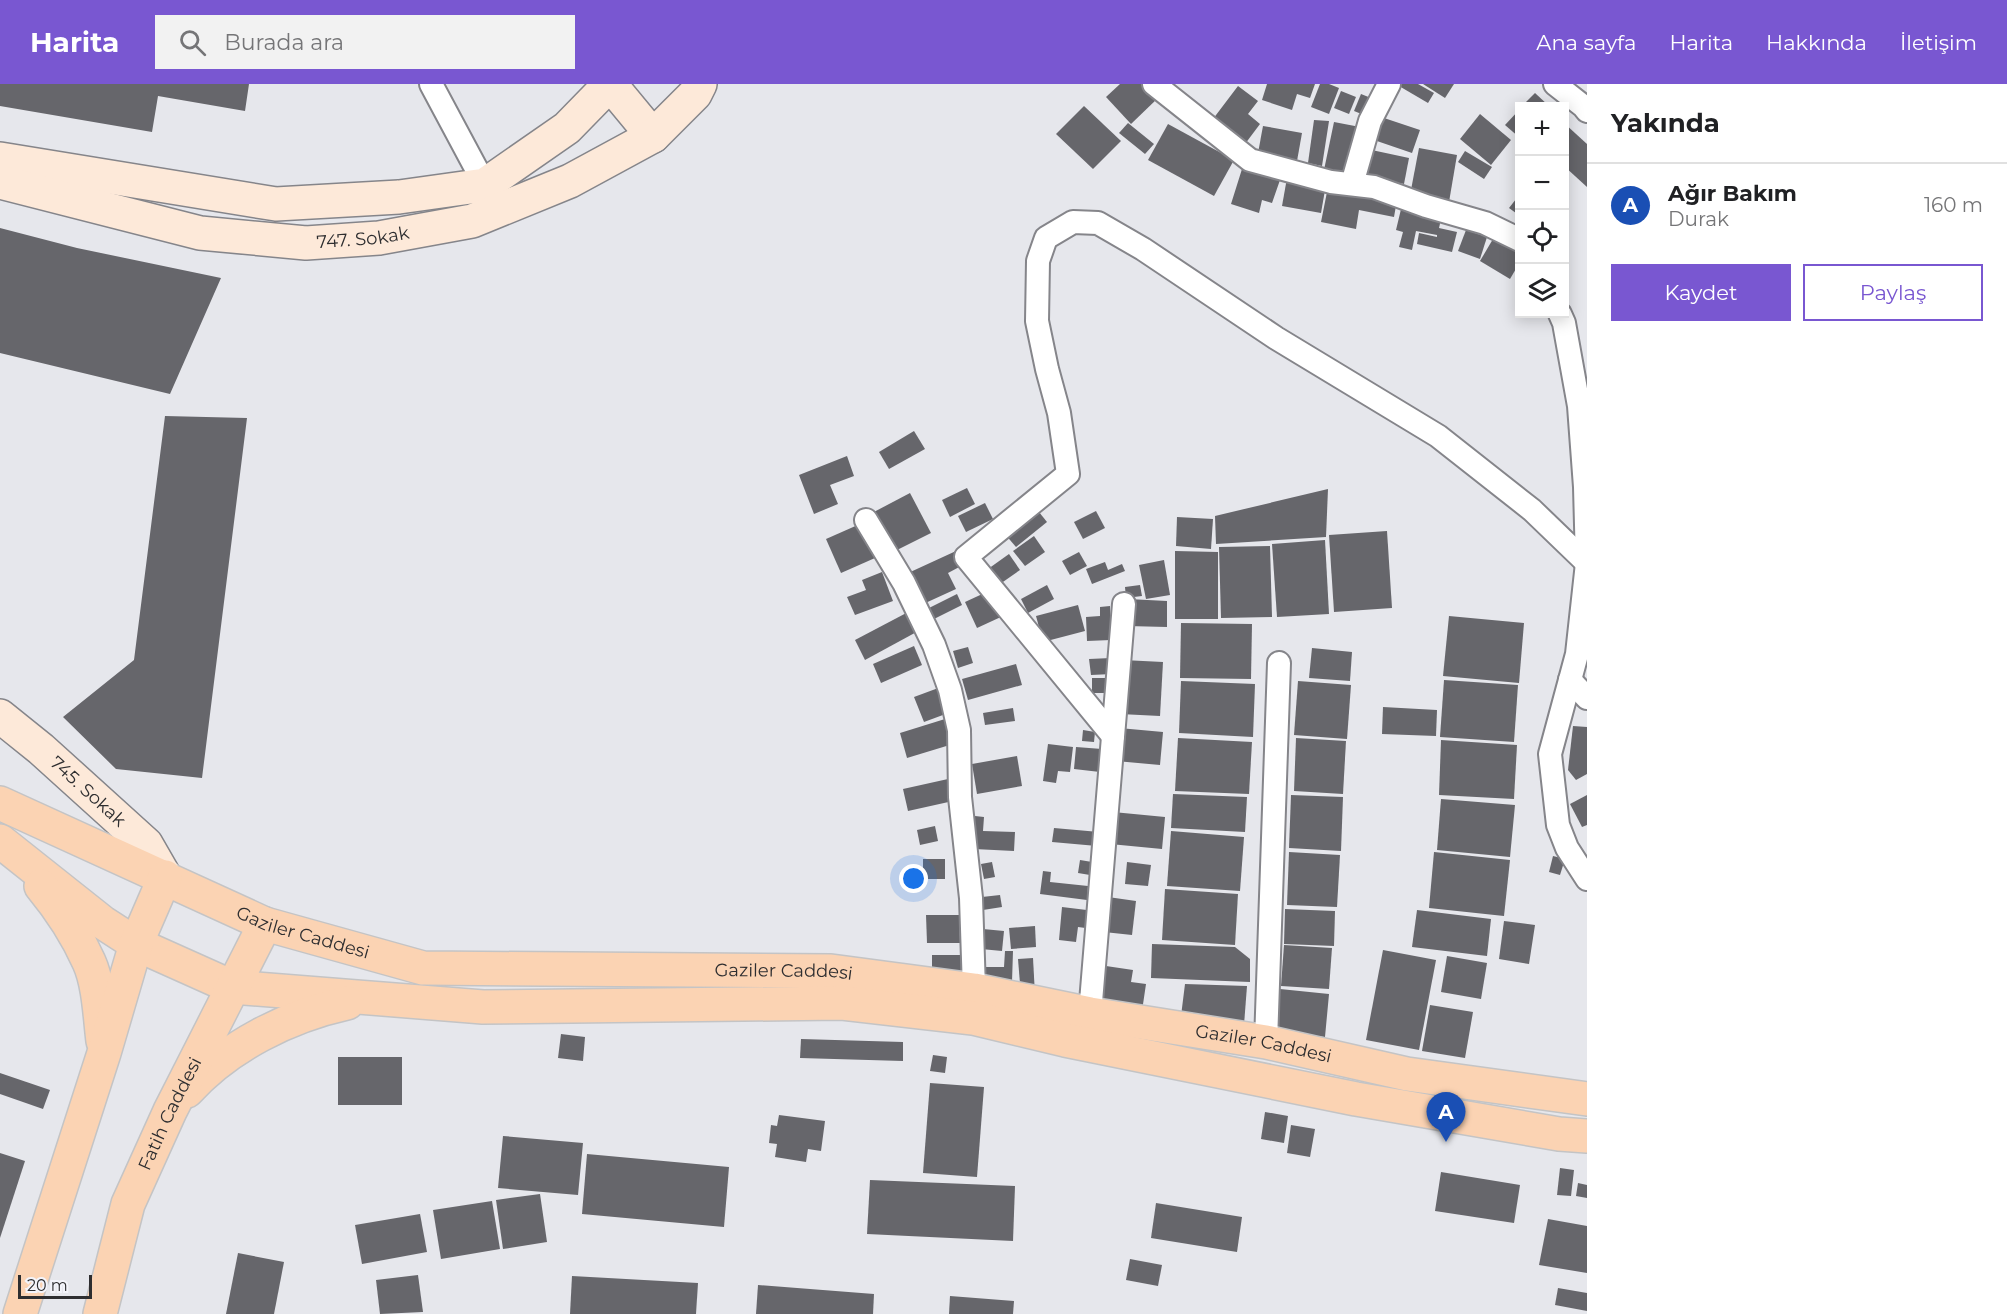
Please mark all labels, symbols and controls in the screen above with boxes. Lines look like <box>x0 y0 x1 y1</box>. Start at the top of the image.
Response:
search box <box>155 15 575 69</box>
text: Harita <box>30 25 119 59</box>
icon: search <box>176 26 209 59</box>
text: Burada ara <box>224 29 344 56</box>
text: Ana sayfa <box>1536 30 1636 55</box>
text: Harita <box>1669 30 1733 55</box>
text: Hakkında <box>1766 30 1867 55</box>
text: İletişim <box>1900 30 1977 55</box>
map controls <box>1515 102 1569 318</box>
button: + <box>1515 102 1569 156</box>
text: Yakında <box>1611 107 1720 139</box>
button: − <box>1515 156 1569 210</box>
text: Ağır Bakım <box>1668 180 1797 207</box>
text: A <box>1623 193 1638 217</box>
text: 160 m <box>1924 193 1983 217</box>
text: Durak <box>1668 207 1729 231</box>
button: locate <box>1515 210 1569 264</box>
street label: 747. Sokak <box>316 222 411 253</box>
button: layers <box>1515 264 1569 318</box>
button: Kaydet <box>1611 264 1791 321</box>
button: Paylaş <box>1803 264 1983 321</box>
street label: 745. Sokak <box>46 752 131 831</box>
your location <box>899 864 928 893</box>
street label: Gaziler Caddesi <box>233 901 372 964</box>
street label: Gaziler Caddesi <box>714 959 854 985</box>
street label: Gaziler Caddesi <box>1194 1020 1334 1068</box>
street label: Fatih Caddesi <box>134 1054 206 1174</box>
pin: A <box>1426 1092 1466 1142</box>
scale bar <box>18 1272 92 1300</box>
text: 20 m <box>27 1276 68 1295</box>

